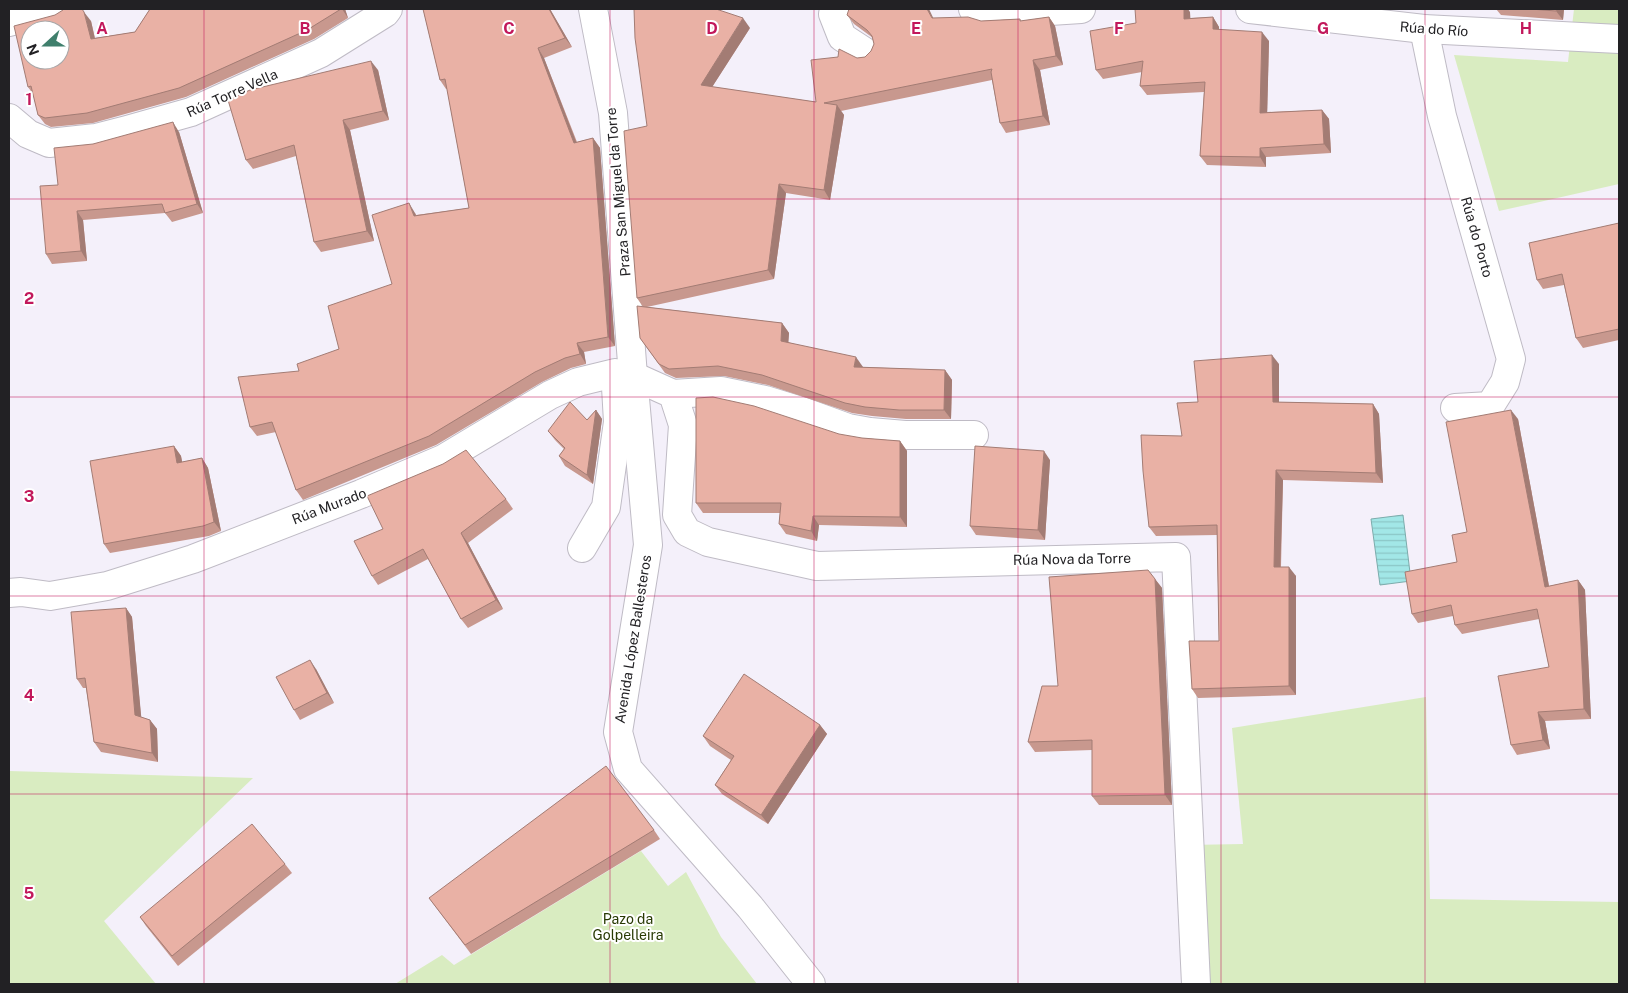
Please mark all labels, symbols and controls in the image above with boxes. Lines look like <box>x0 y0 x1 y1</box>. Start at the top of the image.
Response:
text: A <box>96 19 108 38</box>
text: B <box>300 19 311 38</box>
text: C <box>503 19 515 38</box>
text: D <box>706 19 718 38</box>
text: E <box>911 19 921 38</box>
text: F <box>1114 19 1124 38</box>
text: G <box>1317 19 1329 38</box>
street label: Rúa do Río <box>1399 19 1469 39</box>
text: H <box>1520 19 1532 38</box>
north arrow <box>20 20 70 70</box>
text: N <box>23 42 42 58</box>
street label: Rúa Torre Vella <box>184 66 280 120</box>
text: 1 <box>26 90 32 109</box>
street label: Praza San Miguel da Torre <box>603 107 633 277</box>
street label: Rúa do Porto <box>1458 195 1496 279</box>
text: 2 <box>24 289 34 308</box>
street label: Rúa Murado <box>289 484 369 528</box>
text: 3 <box>24 487 34 506</box>
street label: Rúa Nova da Torre <box>1013 550 1131 568</box>
street label: Avenida López Ballesteros <box>612 554 654 724</box>
text: 4 <box>24 686 35 705</box>
text: 5 <box>24 884 35 903</box>
park label: Pazo da Golpelleira <box>593 911 664 943</box>

